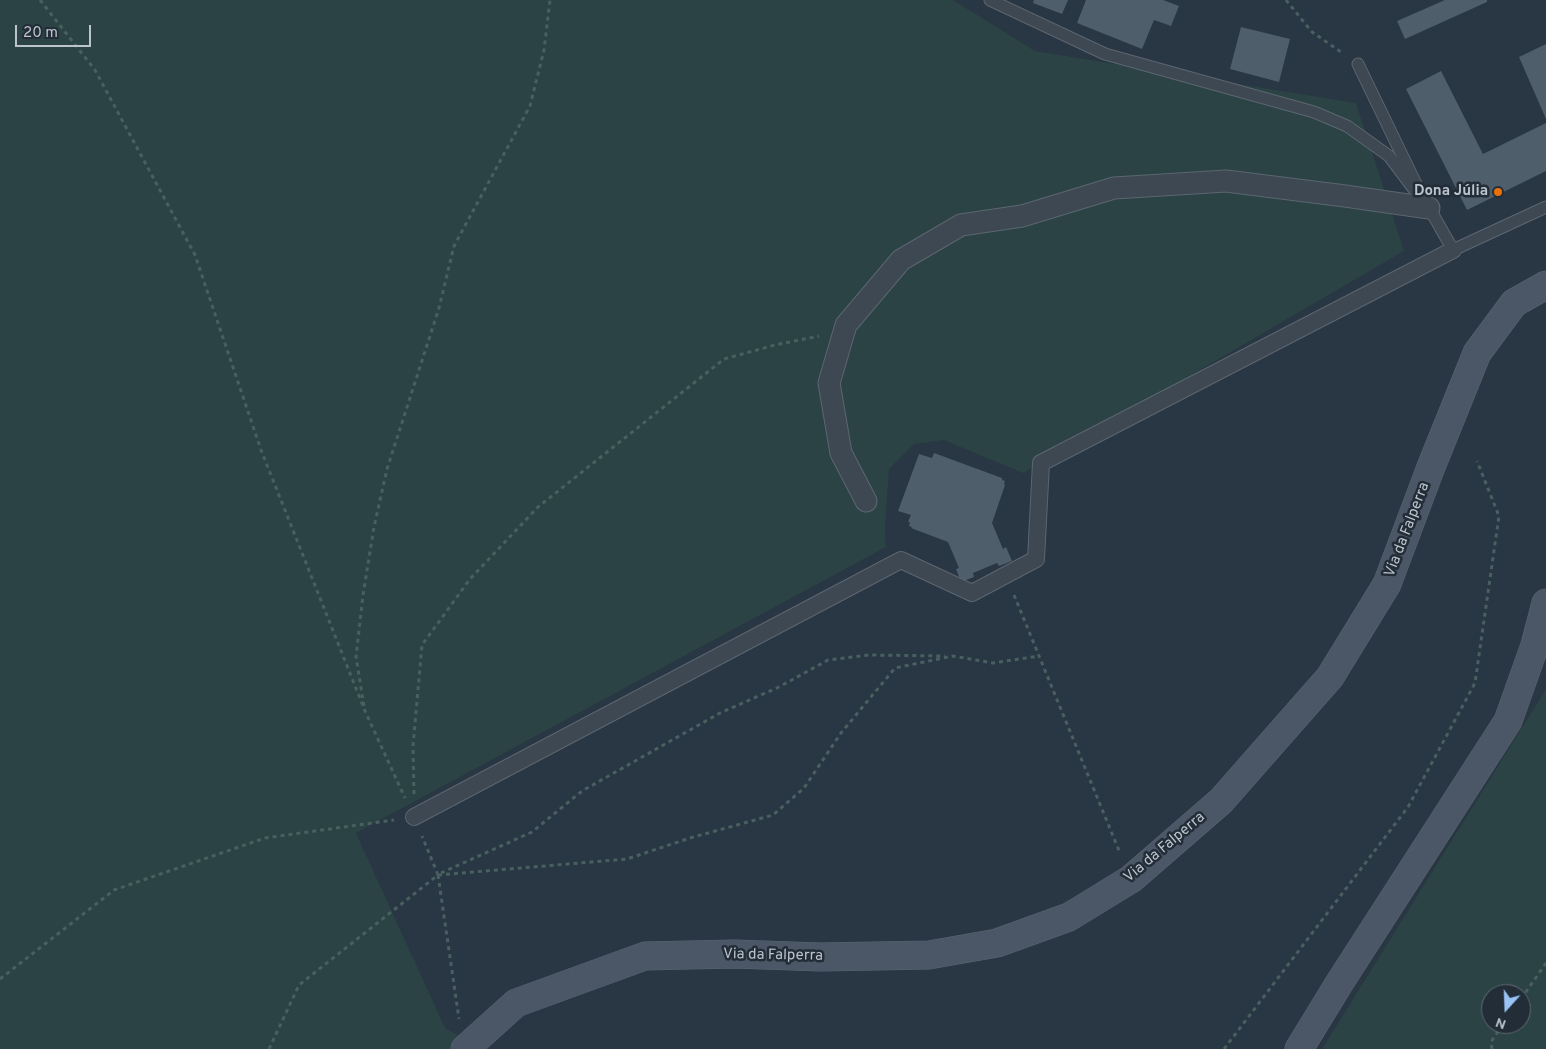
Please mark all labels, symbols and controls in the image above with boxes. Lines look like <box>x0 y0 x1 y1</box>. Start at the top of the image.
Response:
scale bar <box>18 15 94 47</box>
text: 20 m <box>23 24 58 43</box>
place label: Dona Júlia <box>1414 183 1488 201</box>
marker: Dona Júlia <box>1492 186 1504 198</box>
street label: Via da Falperra <box>1382 480 1434 580</box>
street label: Via da Falperra <box>1121 809 1209 887</box>
street label: Via da Falperra <box>723 946 823 966</box>
north arrow <box>1481 984 1531 1034</box>
text: N <box>1493 1013 1509 1032</box>

